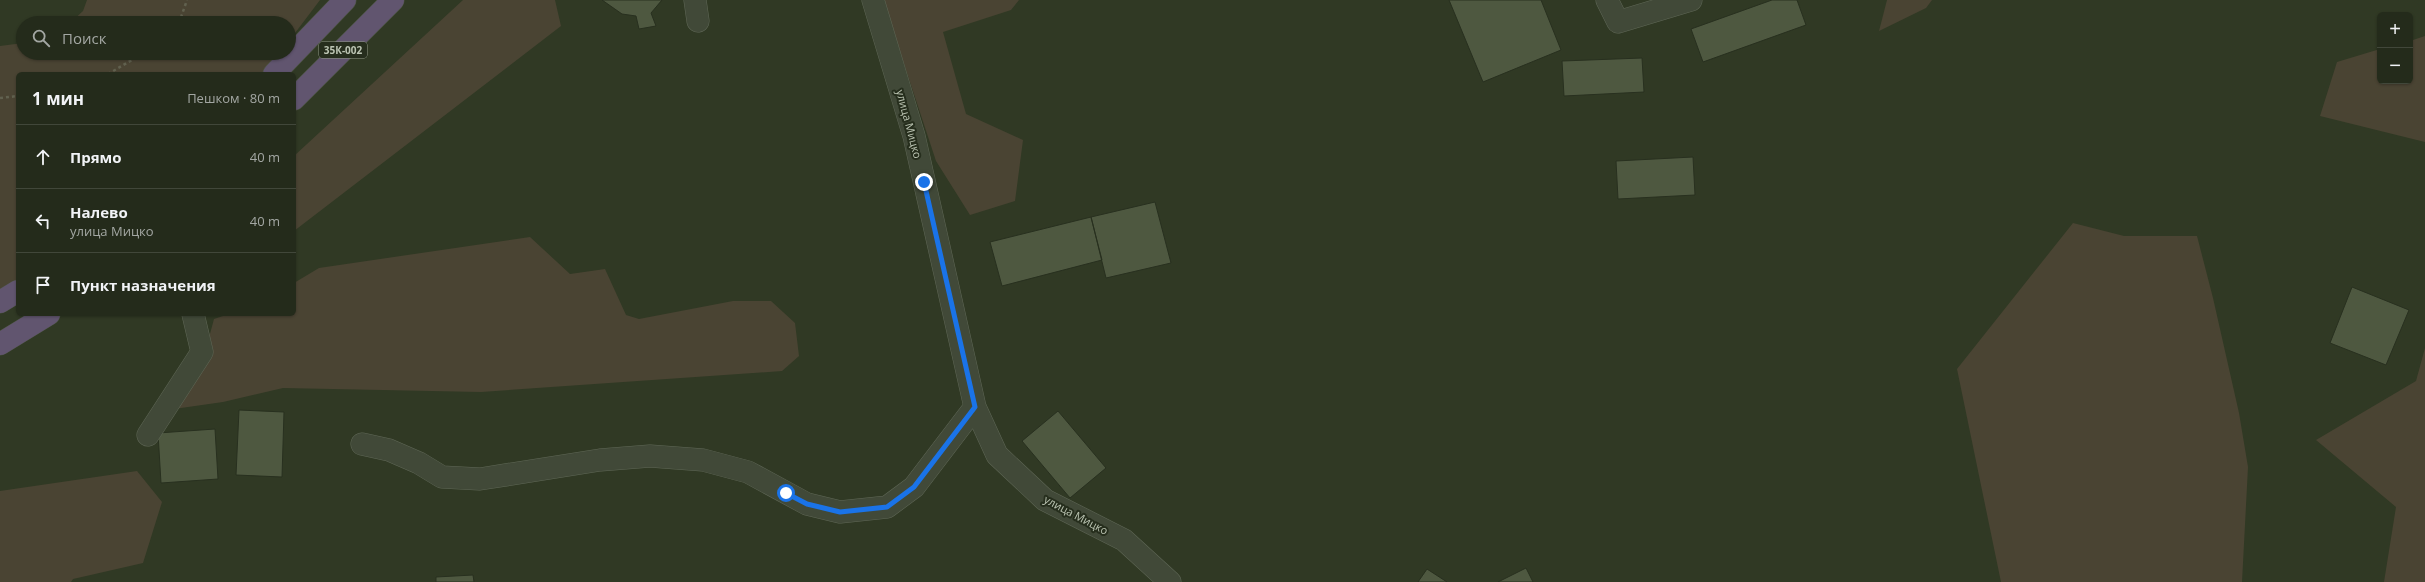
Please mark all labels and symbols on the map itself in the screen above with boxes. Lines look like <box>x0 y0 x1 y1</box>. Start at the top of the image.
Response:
road number: 35К-002 <box>319 42 367 58</box>
street label: улица Мицко <box>893 88 926 160</box>
route end <box>915 173 933 191</box>
route start <box>777 484 795 502</box>
street label: улица Мицко <box>1041 491 1111 538</box>

